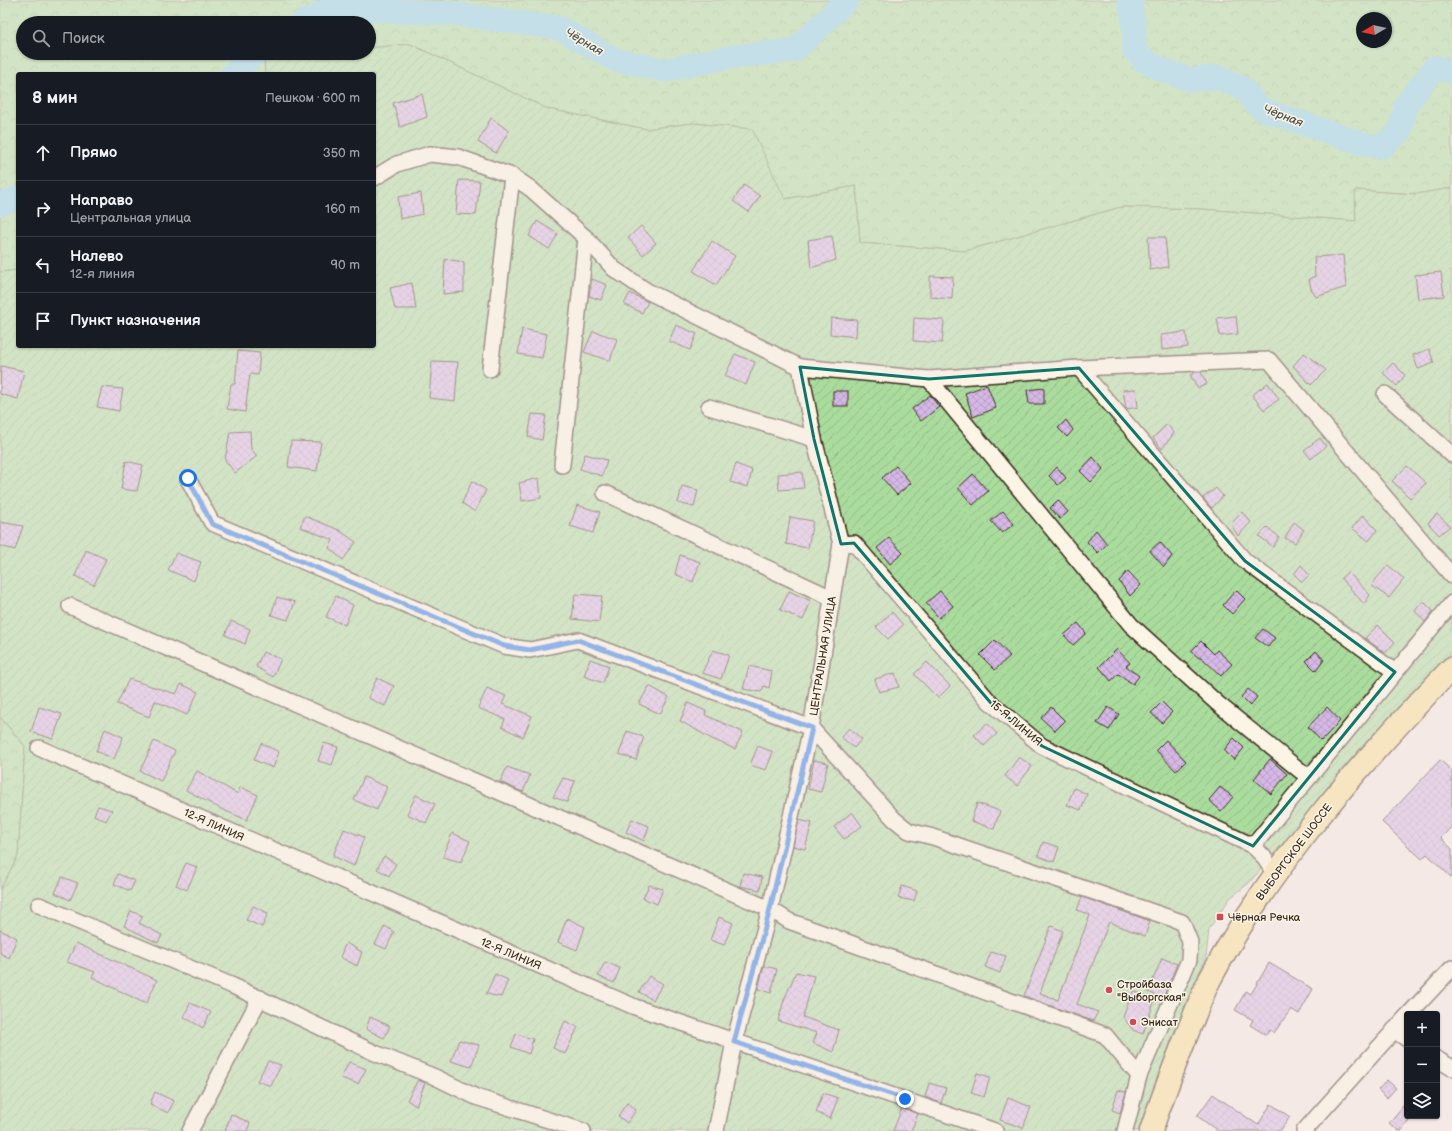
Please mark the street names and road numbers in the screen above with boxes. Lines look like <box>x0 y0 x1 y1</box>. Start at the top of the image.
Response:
street label: ЦЕНТРАЛЬНАЯ УЛИЦА <box>807 595 839 717</box>
street label: 15-Я ЛИНИЯ <box>987 697 1045 749</box>
street label: ВЫБОРГСКОЕ ШОССЕ <box>1253 801 1335 903</box>
street label: 12-Я ЛИНИЯ <box>182 806 246 844</box>
street label: 12-Я ЛИНИЯ <box>479 935 543 973</box>

